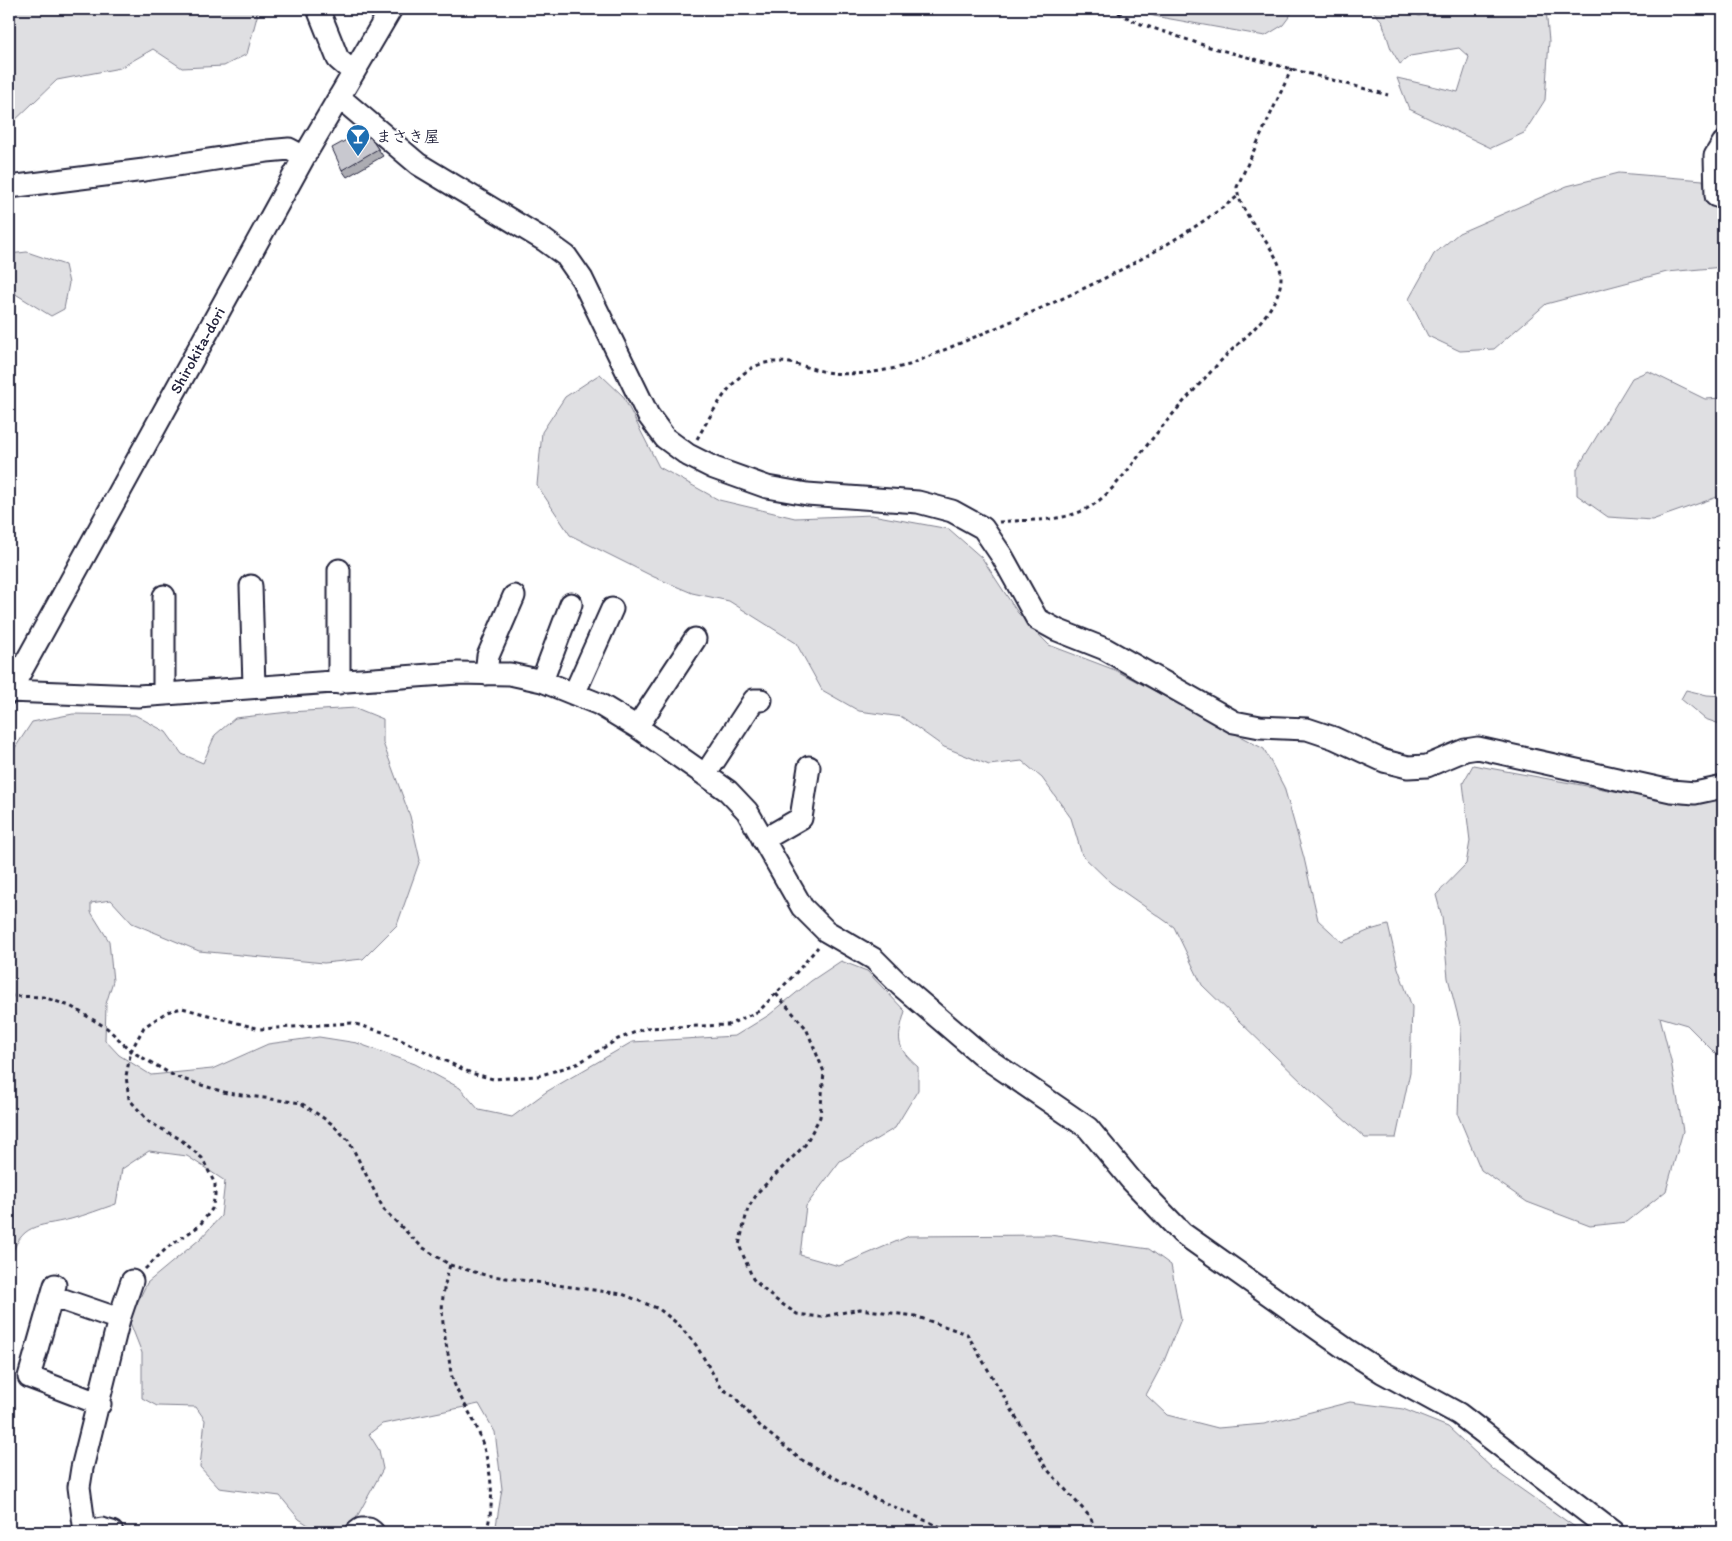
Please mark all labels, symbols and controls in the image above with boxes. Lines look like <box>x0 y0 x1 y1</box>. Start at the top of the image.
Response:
bar icon: まさき屋 <box>345 123 371 157</box>
place label: まさき屋 <box>376 127 440 146</box>
street label: Shirokita-dori <box>166 304 229 397</box>

